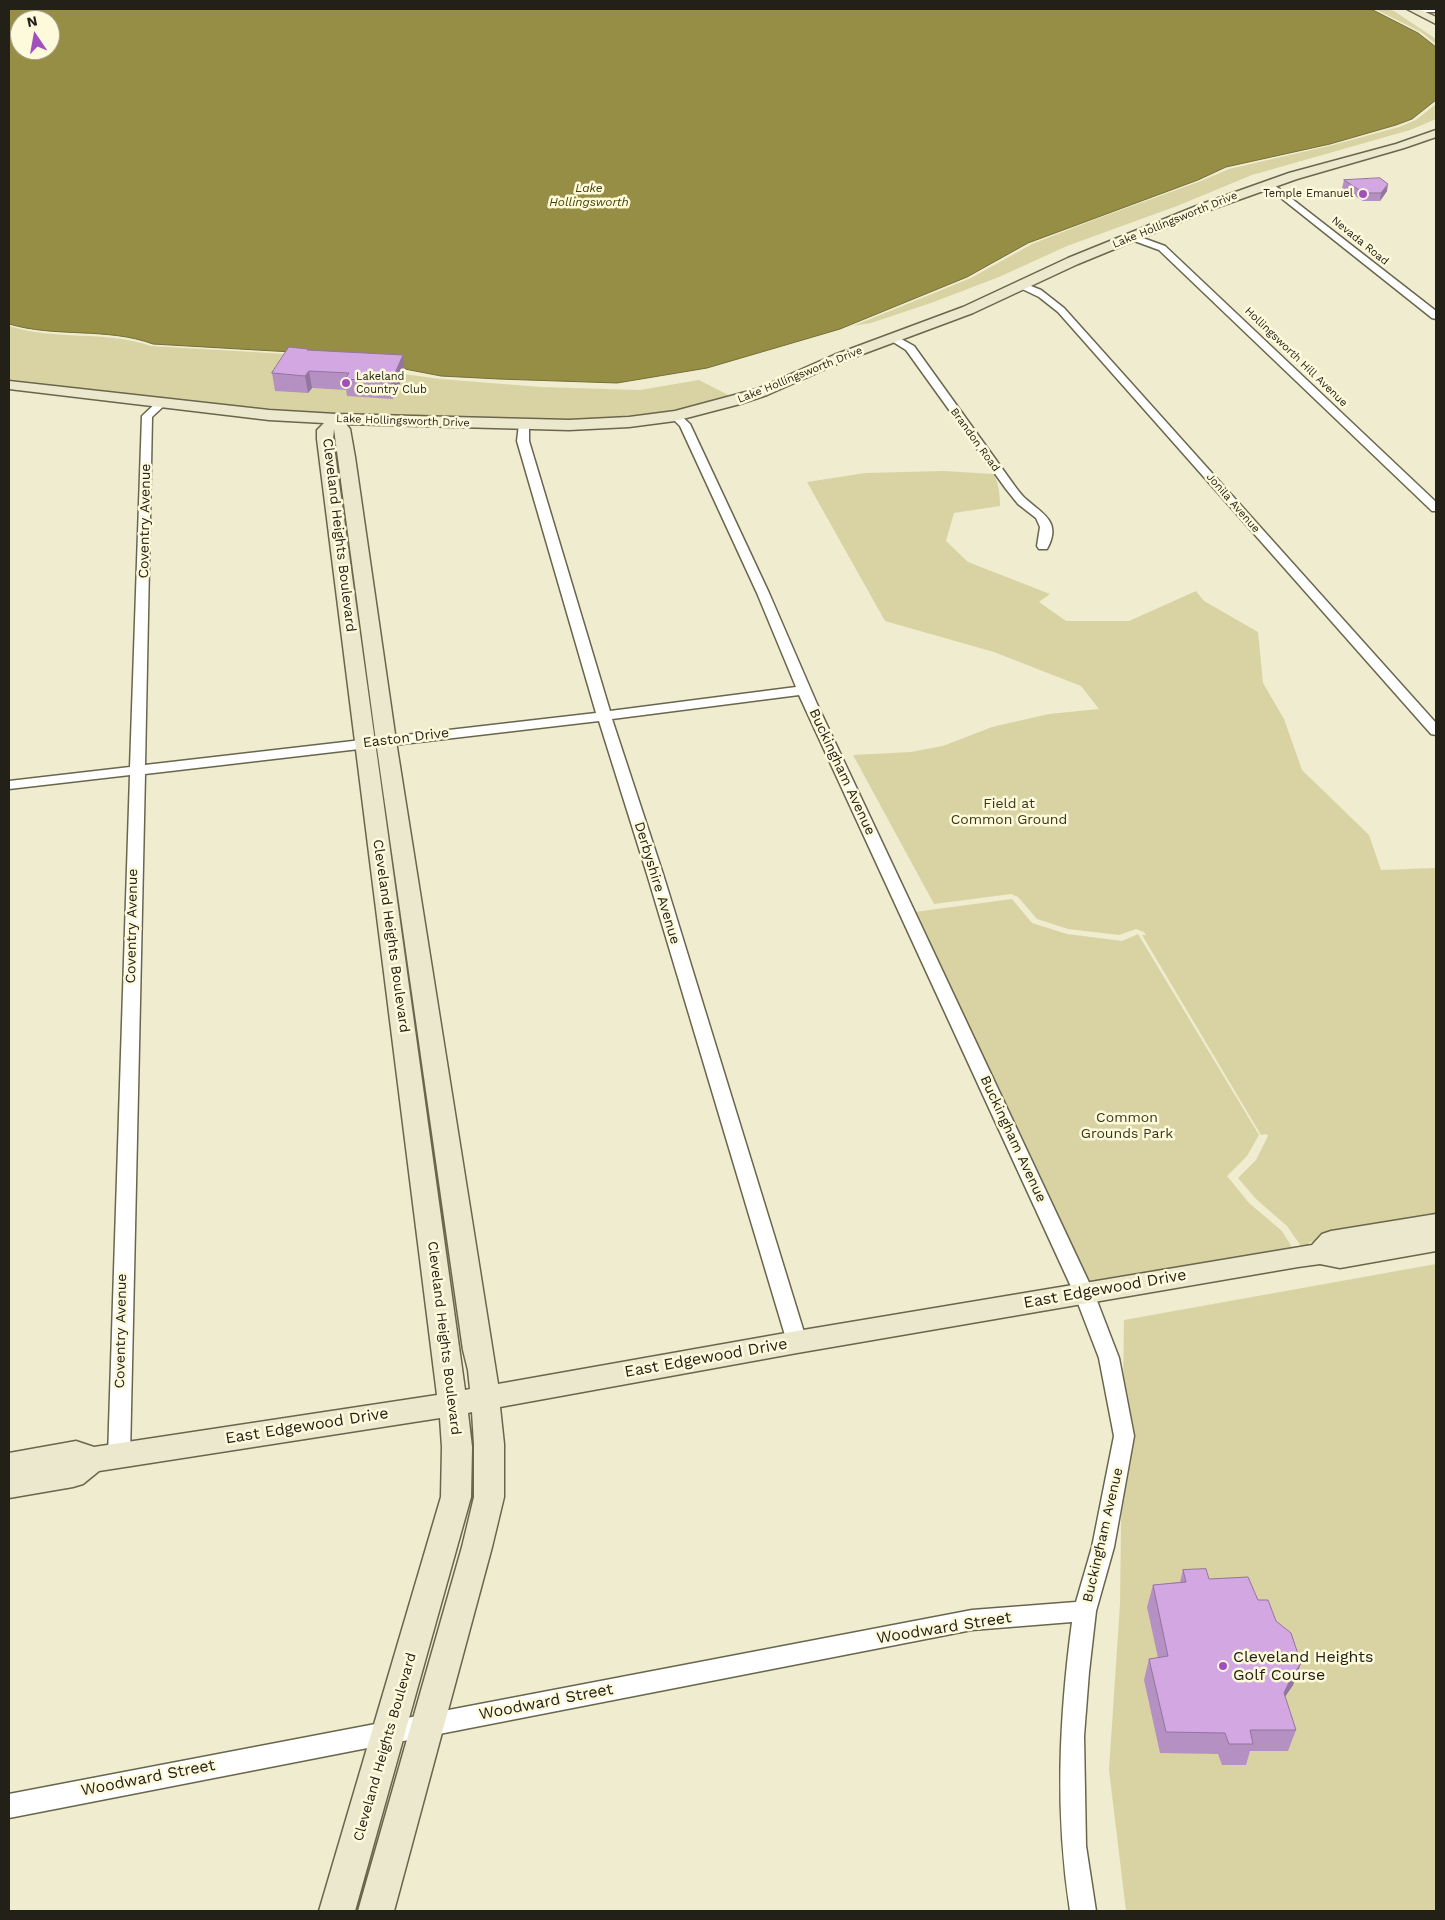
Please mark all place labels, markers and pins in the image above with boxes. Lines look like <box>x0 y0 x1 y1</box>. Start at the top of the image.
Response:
place label: Temple Emanuel <box>1263 187 1353 201</box>
marker: Temple Emanuel <box>1357 188 1369 200</box>
place label: Lakeland Country Club <box>356 370 427 396</box>
marker: Lakeland Country Club <box>340 377 352 389</box>
place label: Cleveland Heights Golf Course <box>1233 1647 1373 1685</box>
marker: Cleveland Heights Golf Course <box>1217 1660 1229 1672</box>

